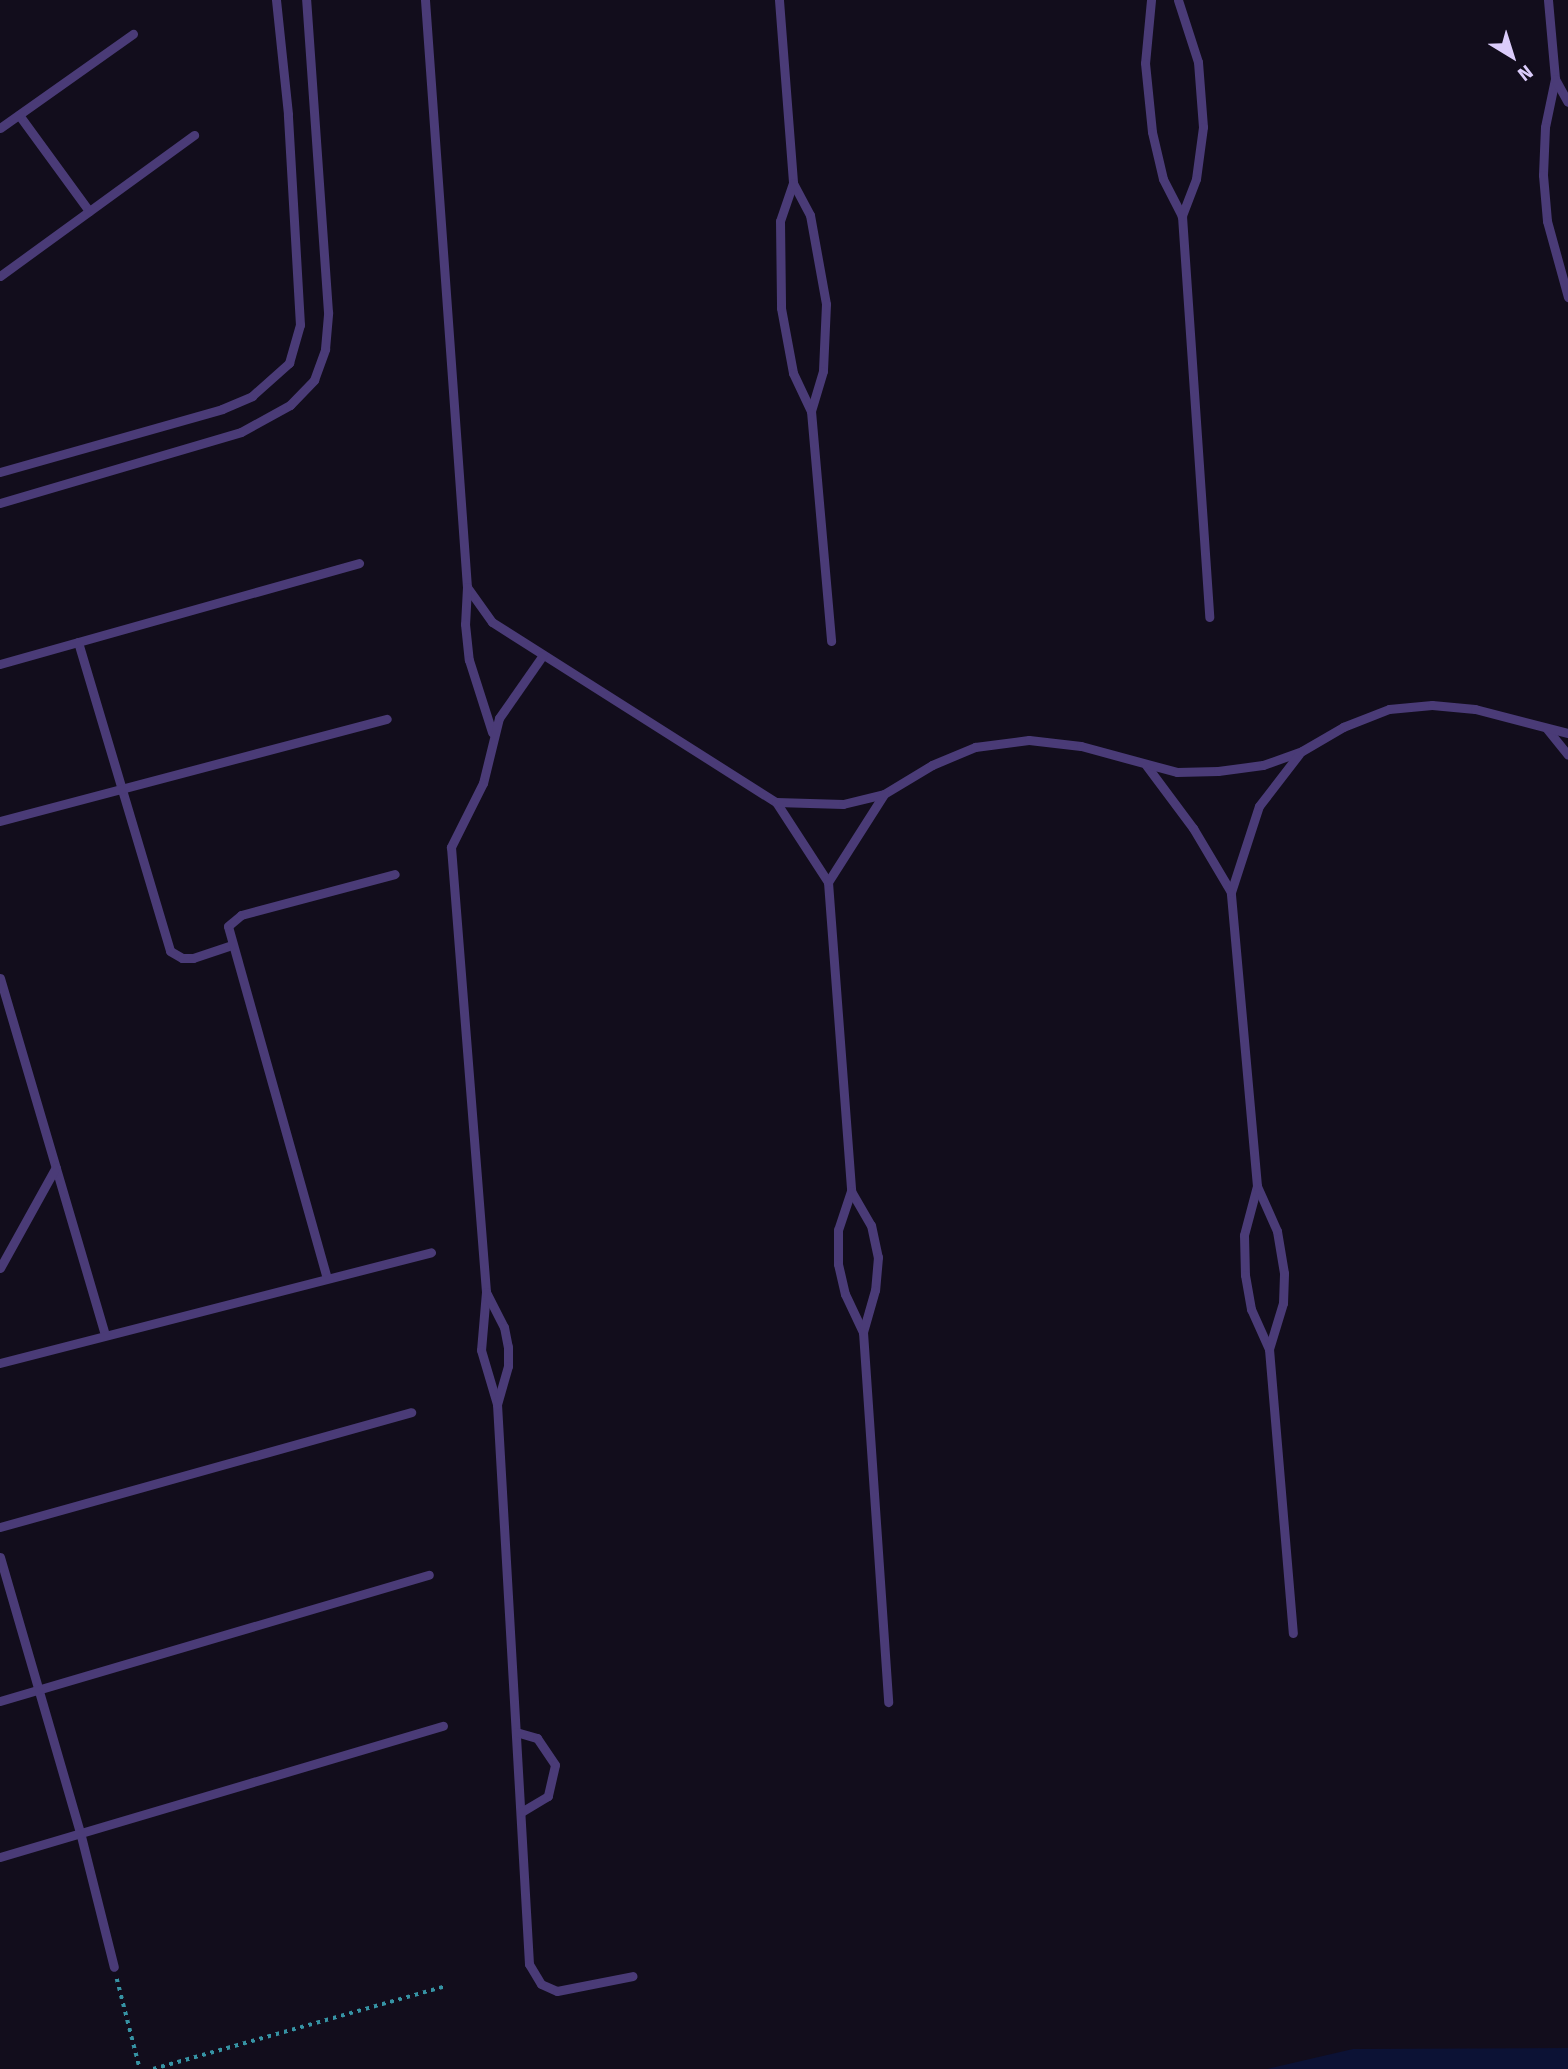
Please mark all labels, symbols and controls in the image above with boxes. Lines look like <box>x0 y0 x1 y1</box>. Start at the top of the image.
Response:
north arrow <box>1477 21 1547 91</box>
text: N <box>1513 60 1537 86</box>

